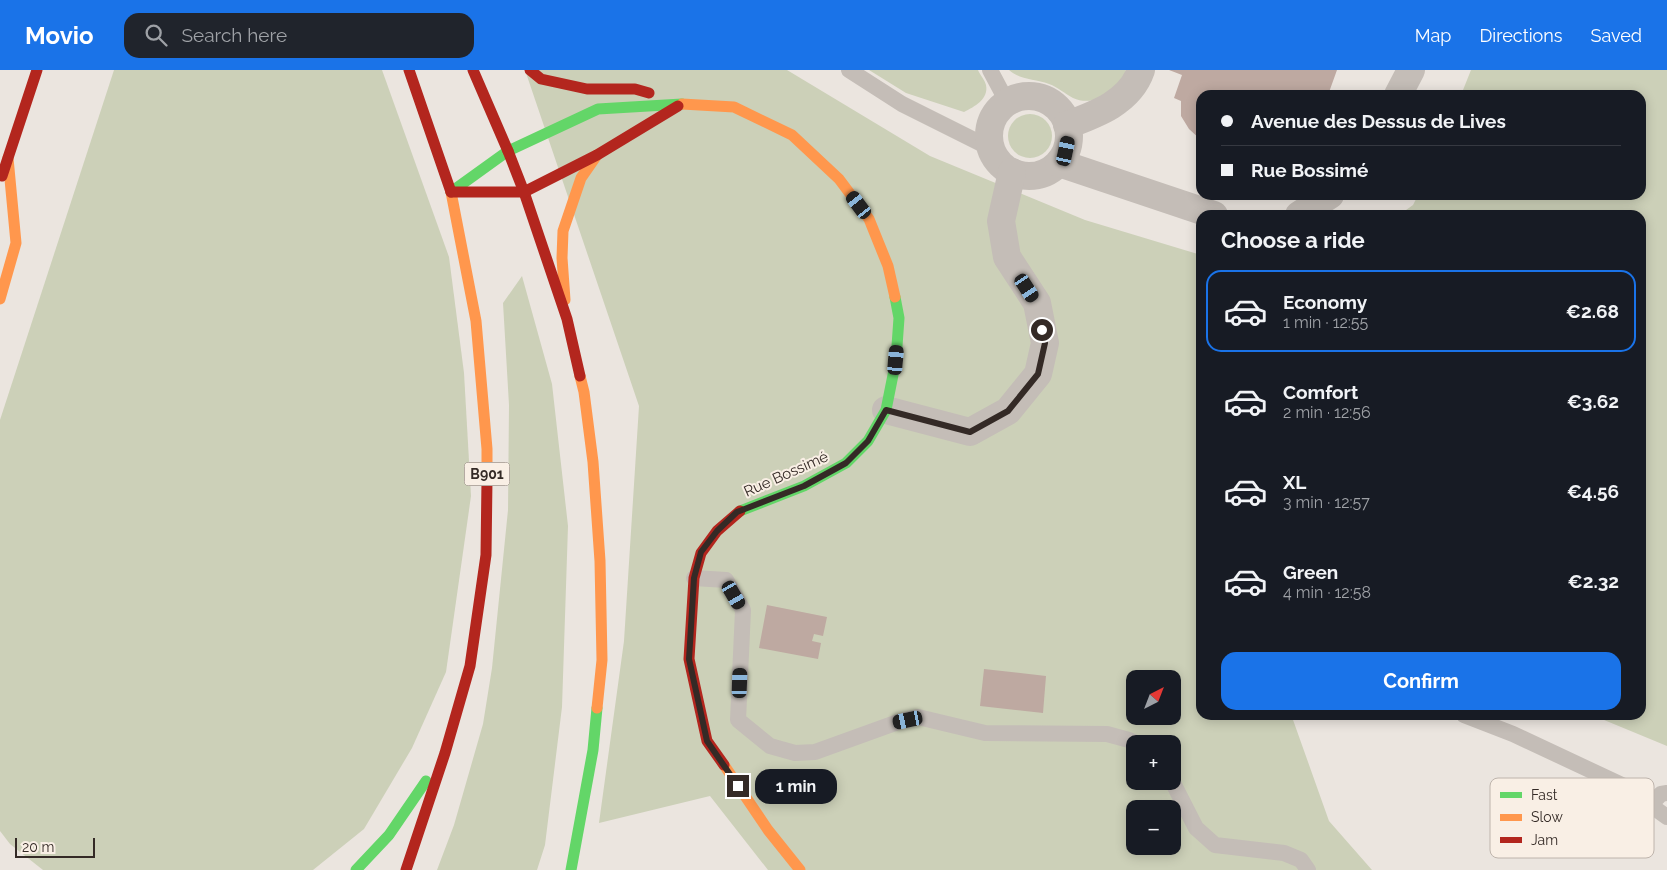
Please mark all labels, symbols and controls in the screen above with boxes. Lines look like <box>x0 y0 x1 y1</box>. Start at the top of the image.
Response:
search box <box>124 13 474 58</box>
text: Movio <box>25 21 94 50</box>
icon: search <box>142 21 170 49</box>
text: Search here <box>182 24 287 46</box>
text: Map <box>1415 25 1451 46</box>
text: Directions <box>1479 25 1563 46</box>
text: Saved <box>1591 25 1642 46</box>
text: Avenue des Dessus de Lives <box>1251 110 1506 132</box>
car <box>1055 135 1076 167</box>
text: Rue Bossimé <box>1251 159 1368 181</box>
car <box>843 189 874 221</box>
text: Choose a ride <box>1221 227 1365 253</box>
car <box>1012 271 1041 305</box>
icon: car <box>1223 289 1268 334</box>
text: Economy <box>1283 291 1367 313</box>
text: €2.68 <box>1566 300 1619 322</box>
text: 1 min · 12:55 <box>1283 313 1368 332</box>
route start <box>1031 319 1053 341</box>
car <box>887 344 904 376</box>
icon: car <box>1223 379 1268 424</box>
text: Comfort <box>1283 381 1358 403</box>
text: €3.62 <box>1567 390 1619 412</box>
text: 2 min · 12:56 <box>1283 403 1371 422</box>
street label: Rue Bossimé <box>741 447 831 501</box>
road number: B901 <box>464 462 510 486</box>
icon: car <box>1223 469 1268 514</box>
text: XL <box>1283 471 1306 493</box>
text: €4.56 <box>1567 480 1619 502</box>
text: 3 min · 12:57 <box>1283 493 1370 512</box>
icon: car <box>1223 559 1268 604</box>
text: Green <box>1283 561 1338 583</box>
text: €2.32 <box>1568 570 1619 592</box>
car <box>720 578 747 612</box>
text: 4 min · 12:58 <box>1283 583 1371 602</box>
button: Confirm <box>1221 652 1621 710</box>
car <box>731 668 748 698</box>
north arrow <box>1126 670 1181 725</box>
map controls <box>1126 670 1181 855</box>
car <box>891 710 924 730</box>
button: + <box>1126 735 1181 790</box>
callout: 1 min <box>756 768 838 804</box>
route end <box>727 775 749 797</box>
text: 1 min <box>776 777 816 796</box>
legend <box>1490 778 1654 858</box>
text: Fast <box>1531 787 1558 803</box>
button: − <box>1126 800 1181 855</box>
text: Slow <box>1531 809 1563 825</box>
text: Jam <box>1531 832 1558 848</box>
scale bar <box>15 835 95 858</box>
text: 20 m <box>22 839 54 855</box>

